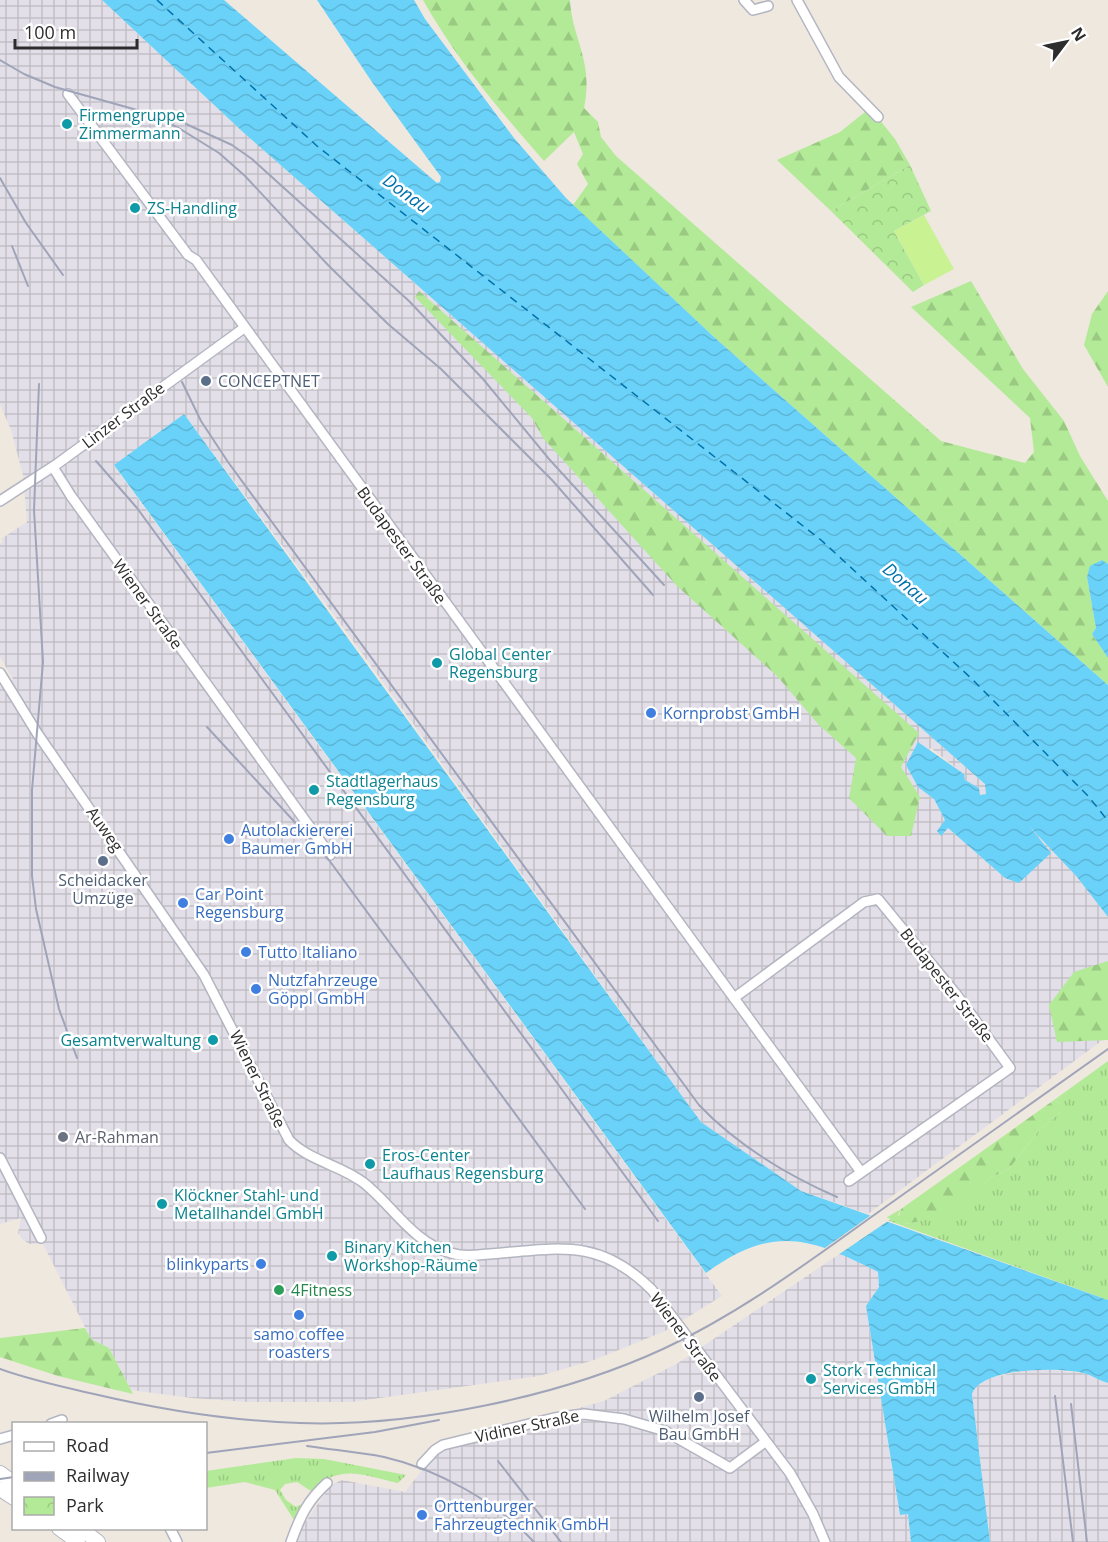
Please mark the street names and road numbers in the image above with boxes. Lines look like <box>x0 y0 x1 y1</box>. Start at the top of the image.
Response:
street label: Linzer Straße <box>77 377 169 453</box>
street label: Budapester Straße <box>352 482 452 608</box>
street label: Wiener Straße <box>108 555 188 653</box>
street label: Auweg <box>82 802 129 856</box>
street label: Budapester Straße <box>895 923 999 1047</box>
street label: Wiener Straße <box>225 1026 291 1132</box>
street label: Wiener Straße <box>645 1288 727 1386</box>
street label: Vidiner Straße <box>473 1404 581 1448</box>

